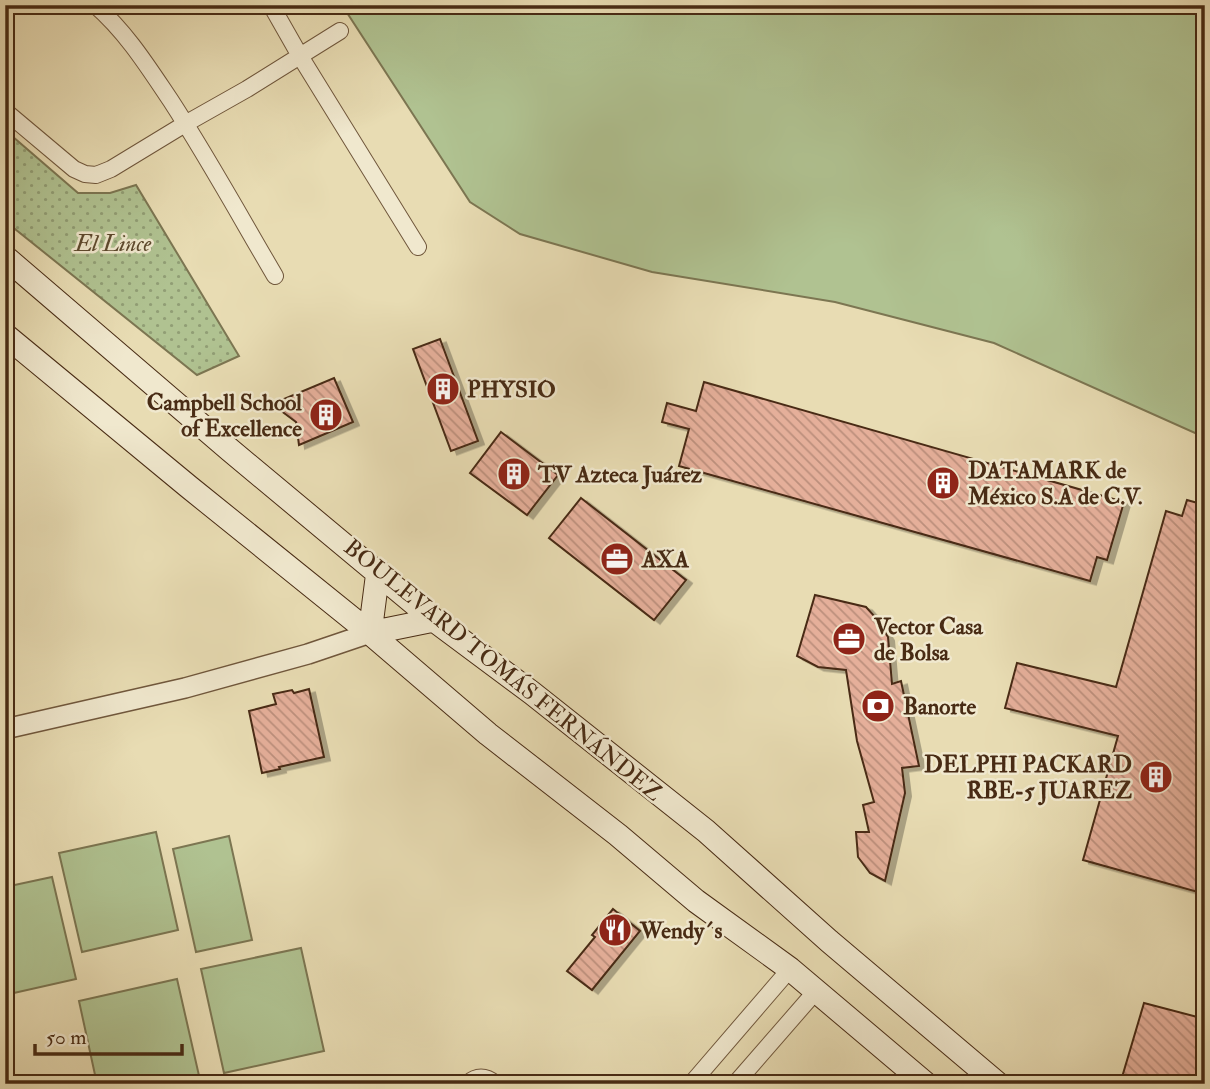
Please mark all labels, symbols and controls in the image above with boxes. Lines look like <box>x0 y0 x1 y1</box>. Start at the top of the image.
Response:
park label: El Lince <box>73 229 152 258</box>
building icon: PHYSIO <box>424 370 462 408</box>
place label: PHYSIO <box>467 375 556 404</box>
place label: Campbell School of Excellence <box>147 388 303 443</box>
building icon: Campbell School of Excellence <box>307 396 345 434</box>
building icon: TV Azteca Juárez <box>495 455 533 493</box>
place label: DATAMARK de México S.A de C.V. <box>967 456 1143 511</box>
place label: TV Azteca Juárez <box>537 460 703 490</box>
building icon: DATAMARK de México S.A de C.V. <box>924 464 962 502</box>
street label: BOULEVARD TOMÁS FERNÁNDEZ <box>338 533 668 807</box>
office icon: AXA <box>598 540 636 578</box>
place label: AXA <box>641 545 689 574</box>
place label: Vector Casa de Bolsa <box>873 612 984 667</box>
office icon: Vector Casa de Bolsa <box>830 620 868 658</box>
bank icon: Banorte <box>859 687 897 725</box>
place label: Banorte <box>903 692 976 721</box>
place label: DELPHI PACKARD RBE-5 JUAREZ <box>924 750 1132 806</box>
building icon: DELPHI PACKARD RBE-5 JUAREZ <box>1137 758 1175 796</box>
restaurant icon: Wendy´s <box>596 911 634 949</box>
place label: Wendy´s <box>639 916 722 946</box>
scale bar <box>35 1012 182 1056</box>
text: 50 m <box>46 1024 87 1051</box>

